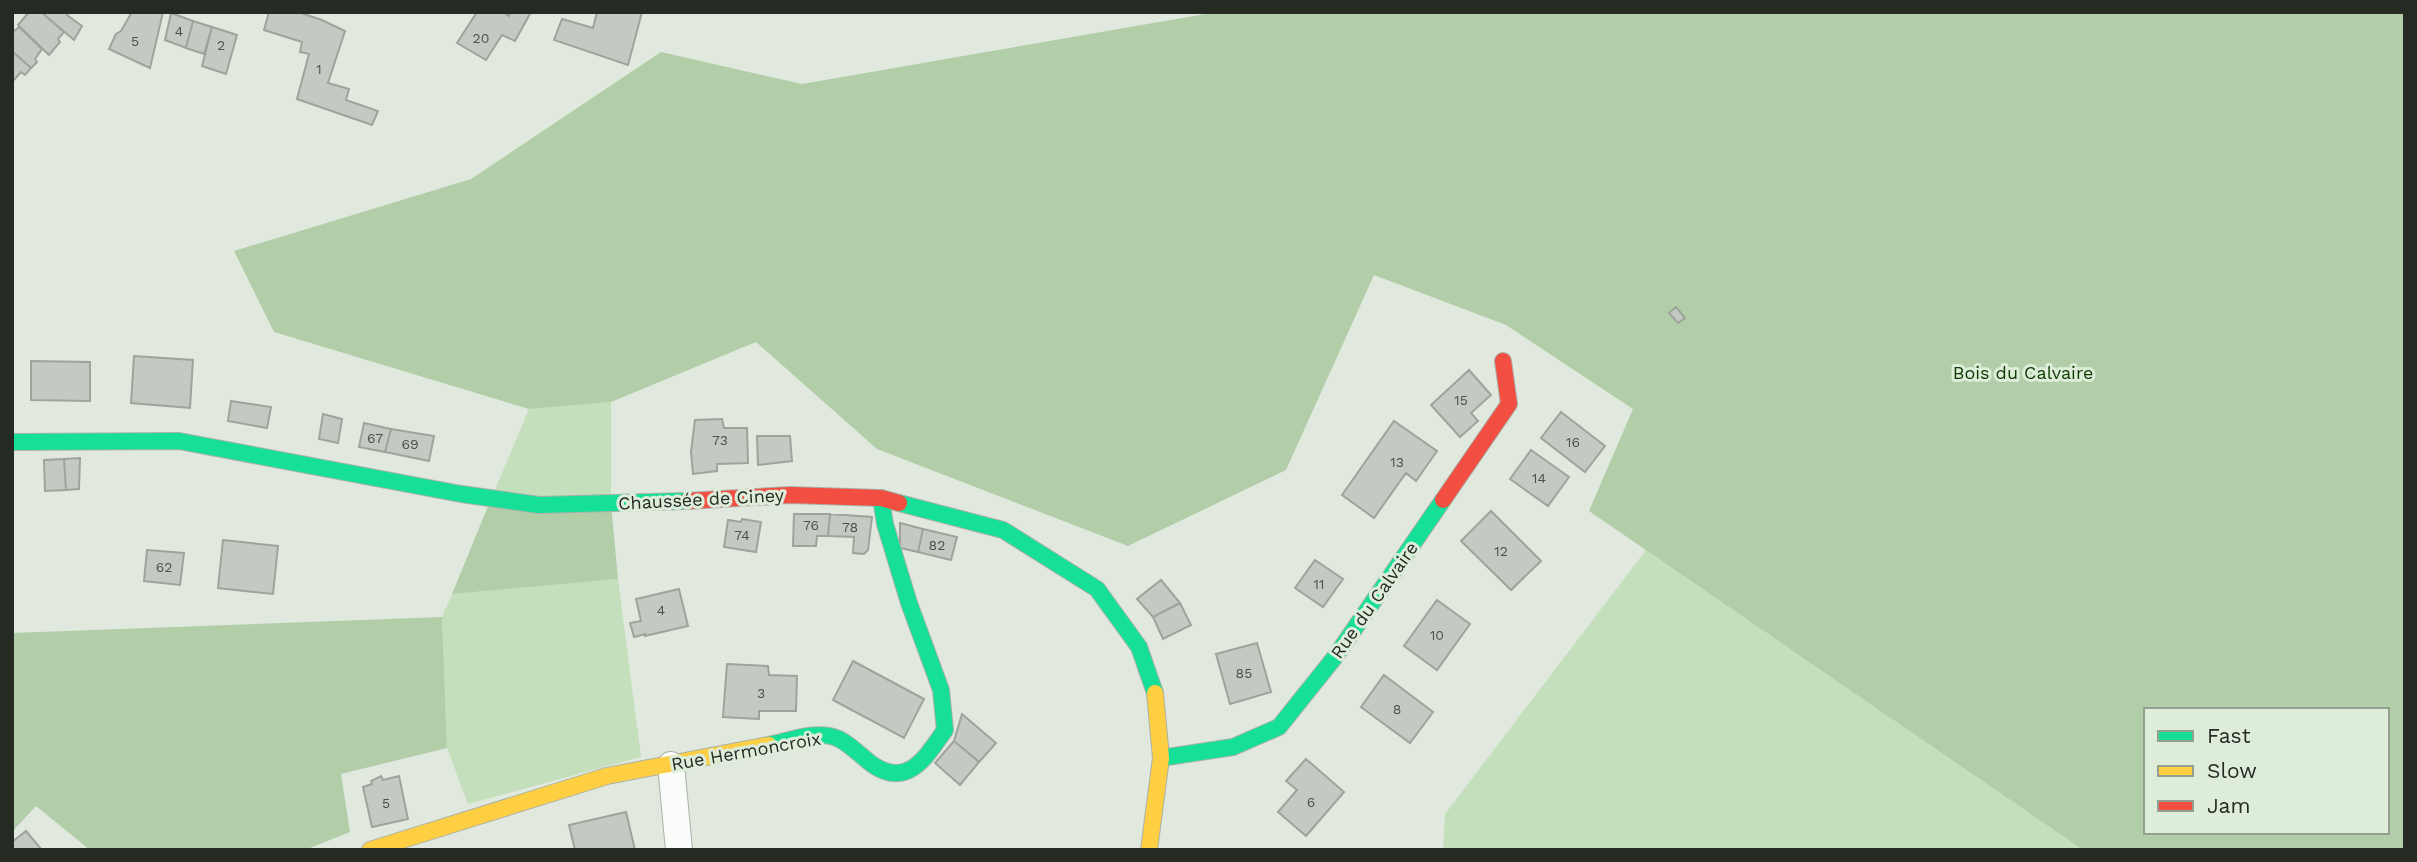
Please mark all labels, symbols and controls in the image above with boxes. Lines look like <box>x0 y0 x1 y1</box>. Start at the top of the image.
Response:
house number: 4 <box>175 23 183 39</box>
house number: 20 <box>473 30 489 46</box>
house number: 5 <box>131 33 139 49</box>
house number: 2 <box>217 37 225 53</box>
house number: 1 <box>316 61 322 77</box>
park label: Bois du Calvaire <box>1953 362 2093 383</box>
house number: 15 <box>1454 392 1468 408</box>
house number: 67 <box>367 430 383 446</box>
house number: 73 <box>712 432 728 448</box>
house number: 16 <box>1566 434 1580 450</box>
house number: 69 <box>401 436 419 452</box>
house number: 13 <box>1390 454 1404 470</box>
house number: 14 <box>1532 470 1546 486</box>
street label: Chaussée de Ciney <box>618 484 785 514</box>
house number: 76 <box>803 517 819 533</box>
house number: 78 <box>842 519 858 535</box>
house number: 74 <box>734 527 750 543</box>
house number: 82 <box>929 537 945 553</box>
street label: Rue du Calvaire <box>1326 538 1422 662</box>
house number: 12 <box>1494 543 1508 559</box>
house number: 62 <box>156 559 172 575</box>
house number: 11 <box>1314 576 1324 592</box>
house number: 4 <box>657 602 665 618</box>
house number: 10 <box>1430 627 1444 643</box>
house number: 85 <box>1236 665 1252 681</box>
house number: 3 <box>757 685 765 701</box>
house number: 8 <box>1393 701 1401 717</box>
legend <box>2144 708 2389 834</box>
text: Fast <box>2207 723 2251 748</box>
street label: Rue Hermoncroix <box>670 727 822 775</box>
text: Slow <box>2207 758 2257 783</box>
text: Jam <box>2207 793 2250 818</box>
house number: 6 <box>1307 794 1315 810</box>
house number: 5 <box>382 795 390 811</box>

